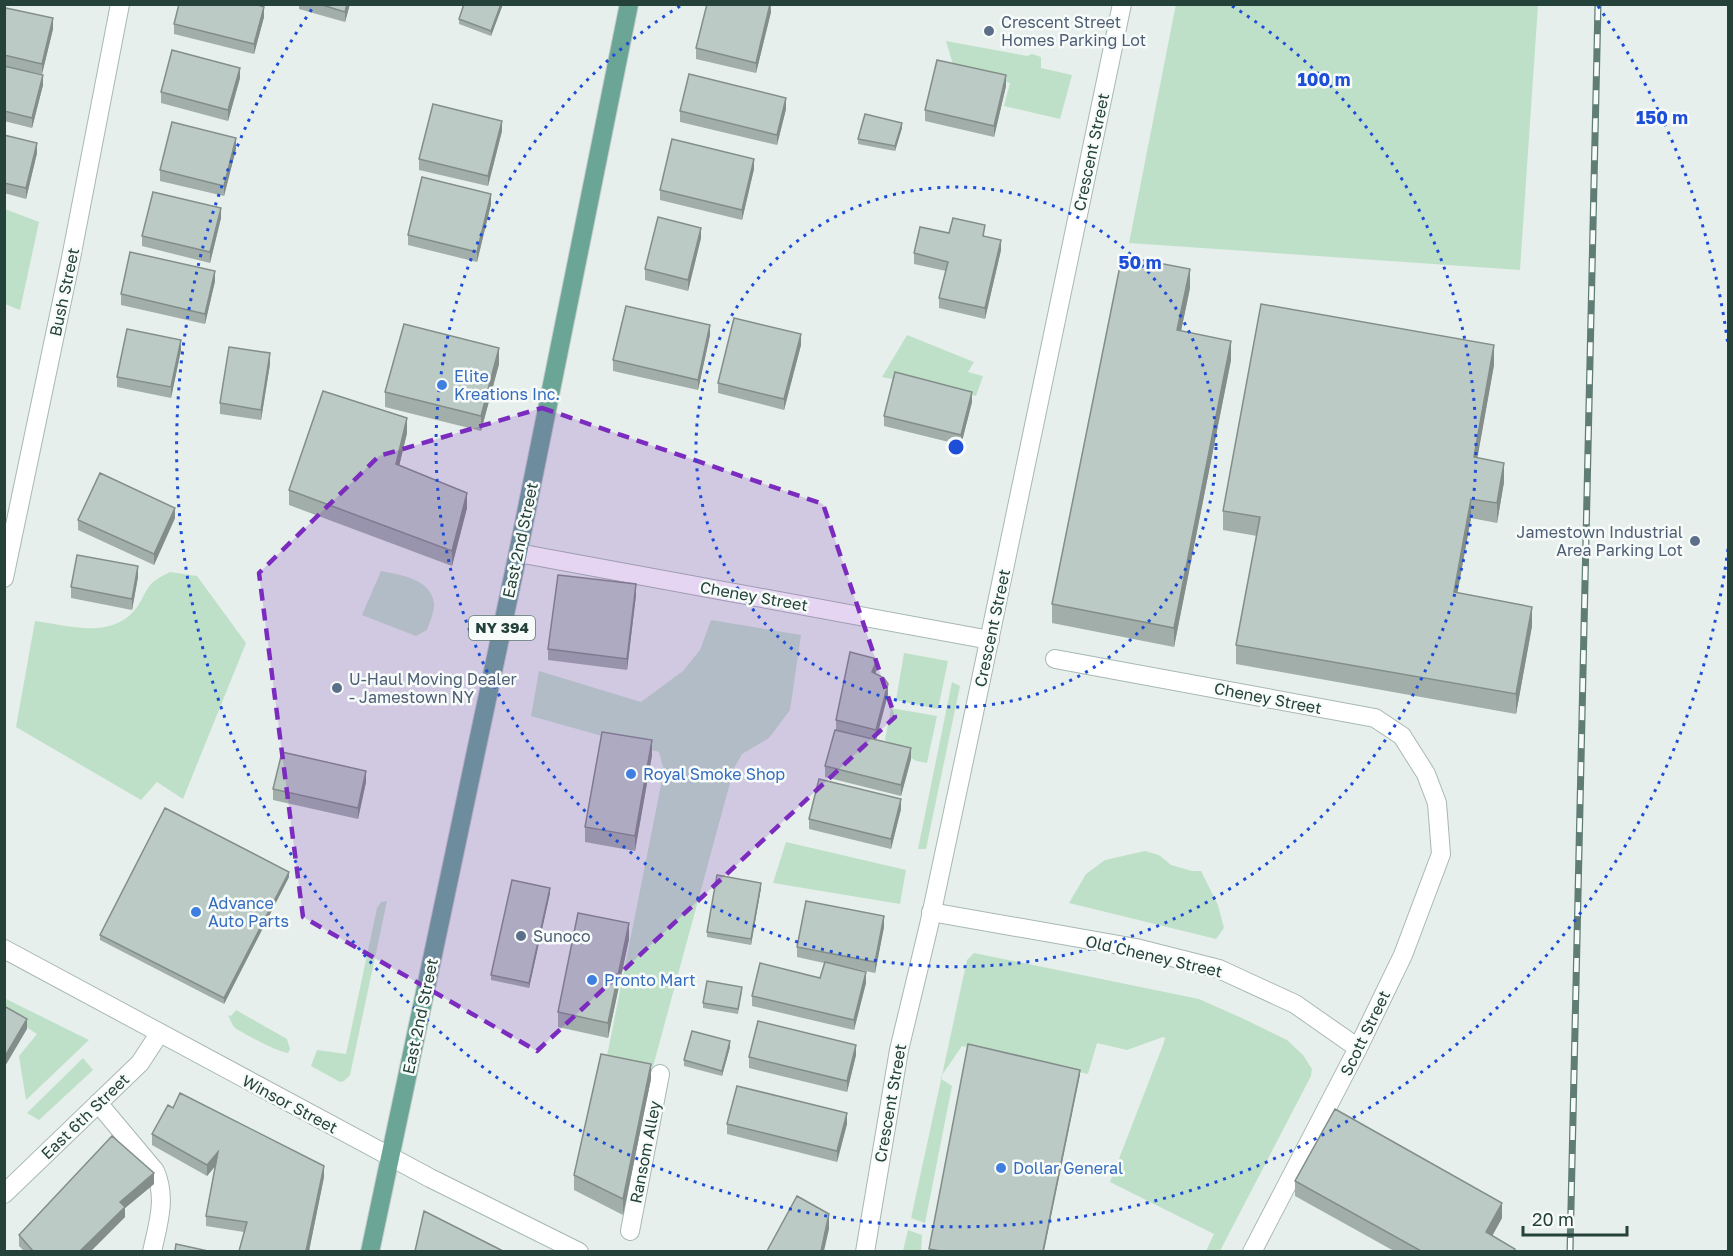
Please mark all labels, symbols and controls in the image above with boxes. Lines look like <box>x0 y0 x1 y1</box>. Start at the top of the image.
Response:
place label: Crescent Street Homes Parking Lot <box>1001 12 1146 50</box>
marker: Crescent Street Homes Parking Lot <box>982 24 996 38</box>
text: 100 m <box>1298 68 1350 90</box>
street label: Crescent Street <box>1069 91 1113 213</box>
text: 150 m <box>1636 106 1688 128</box>
street label: Bush Street <box>45 246 83 338</box>
text: 50 m <box>1119 251 1161 273</box>
place label: Elite Kreations Inc. <box>454 366 560 404</box>
marker: Elite Kreations Inc. <box>435 378 449 392</box>
centre of rings <box>946 437 966 457</box>
street label: East 2nd Street <box>498 480 542 600</box>
place label: Jamestown Industrial Area Parking Lot <box>1517 522 1683 560</box>
marker: Jamestown Industrial Area Parking Lot <box>1688 534 1702 548</box>
street label: Crescent Street <box>970 567 1014 689</box>
street label: Cheney Street <box>699 577 809 615</box>
road number: NY 394 <box>469 616 535 640</box>
place label: U-Haul Moving Dealer - Jamestown NY <box>349 669 517 707</box>
street label: Cheney Street <box>1213 678 1323 718</box>
marker: U-Haul Moving Dealer - Jamestown NY <box>330 681 344 695</box>
place label: Royal Smoke Shop <box>643 764 785 784</box>
marker: Royal Smoke Shop <box>624 767 638 781</box>
place label: Advance Auto Parts <box>208 893 289 931</box>
marker: Advance Auto Parts <box>189 905 203 919</box>
place label: Sunoco <box>533 926 591 946</box>
marker: Sunoco <box>514 929 528 943</box>
street label: Old Cheney Street <box>1084 931 1224 981</box>
street label: East 2nd Street <box>398 956 442 1076</box>
place label: Pronto Mart <box>604 970 696 990</box>
marker: Pronto Mart <box>585 973 599 987</box>
street label: Scott Street <box>1336 987 1394 1079</box>
street label: Crescent Street <box>870 1042 910 1164</box>
street label: East 6th Street <box>37 1069 133 1163</box>
street label: Winsor Street <box>239 1070 341 1138</box>
street label: Ransom Alley <box>625 1099 665 1205</box>
place label: Dollar General <box>1013 1158 1123 1178</box>
marker: Dollar General <box>994 1161 1008 1175</box>
scale bar <box>1523 1199 1626 1237</box>
text: 20 m <box>1532 1208 1574 1230</box>

